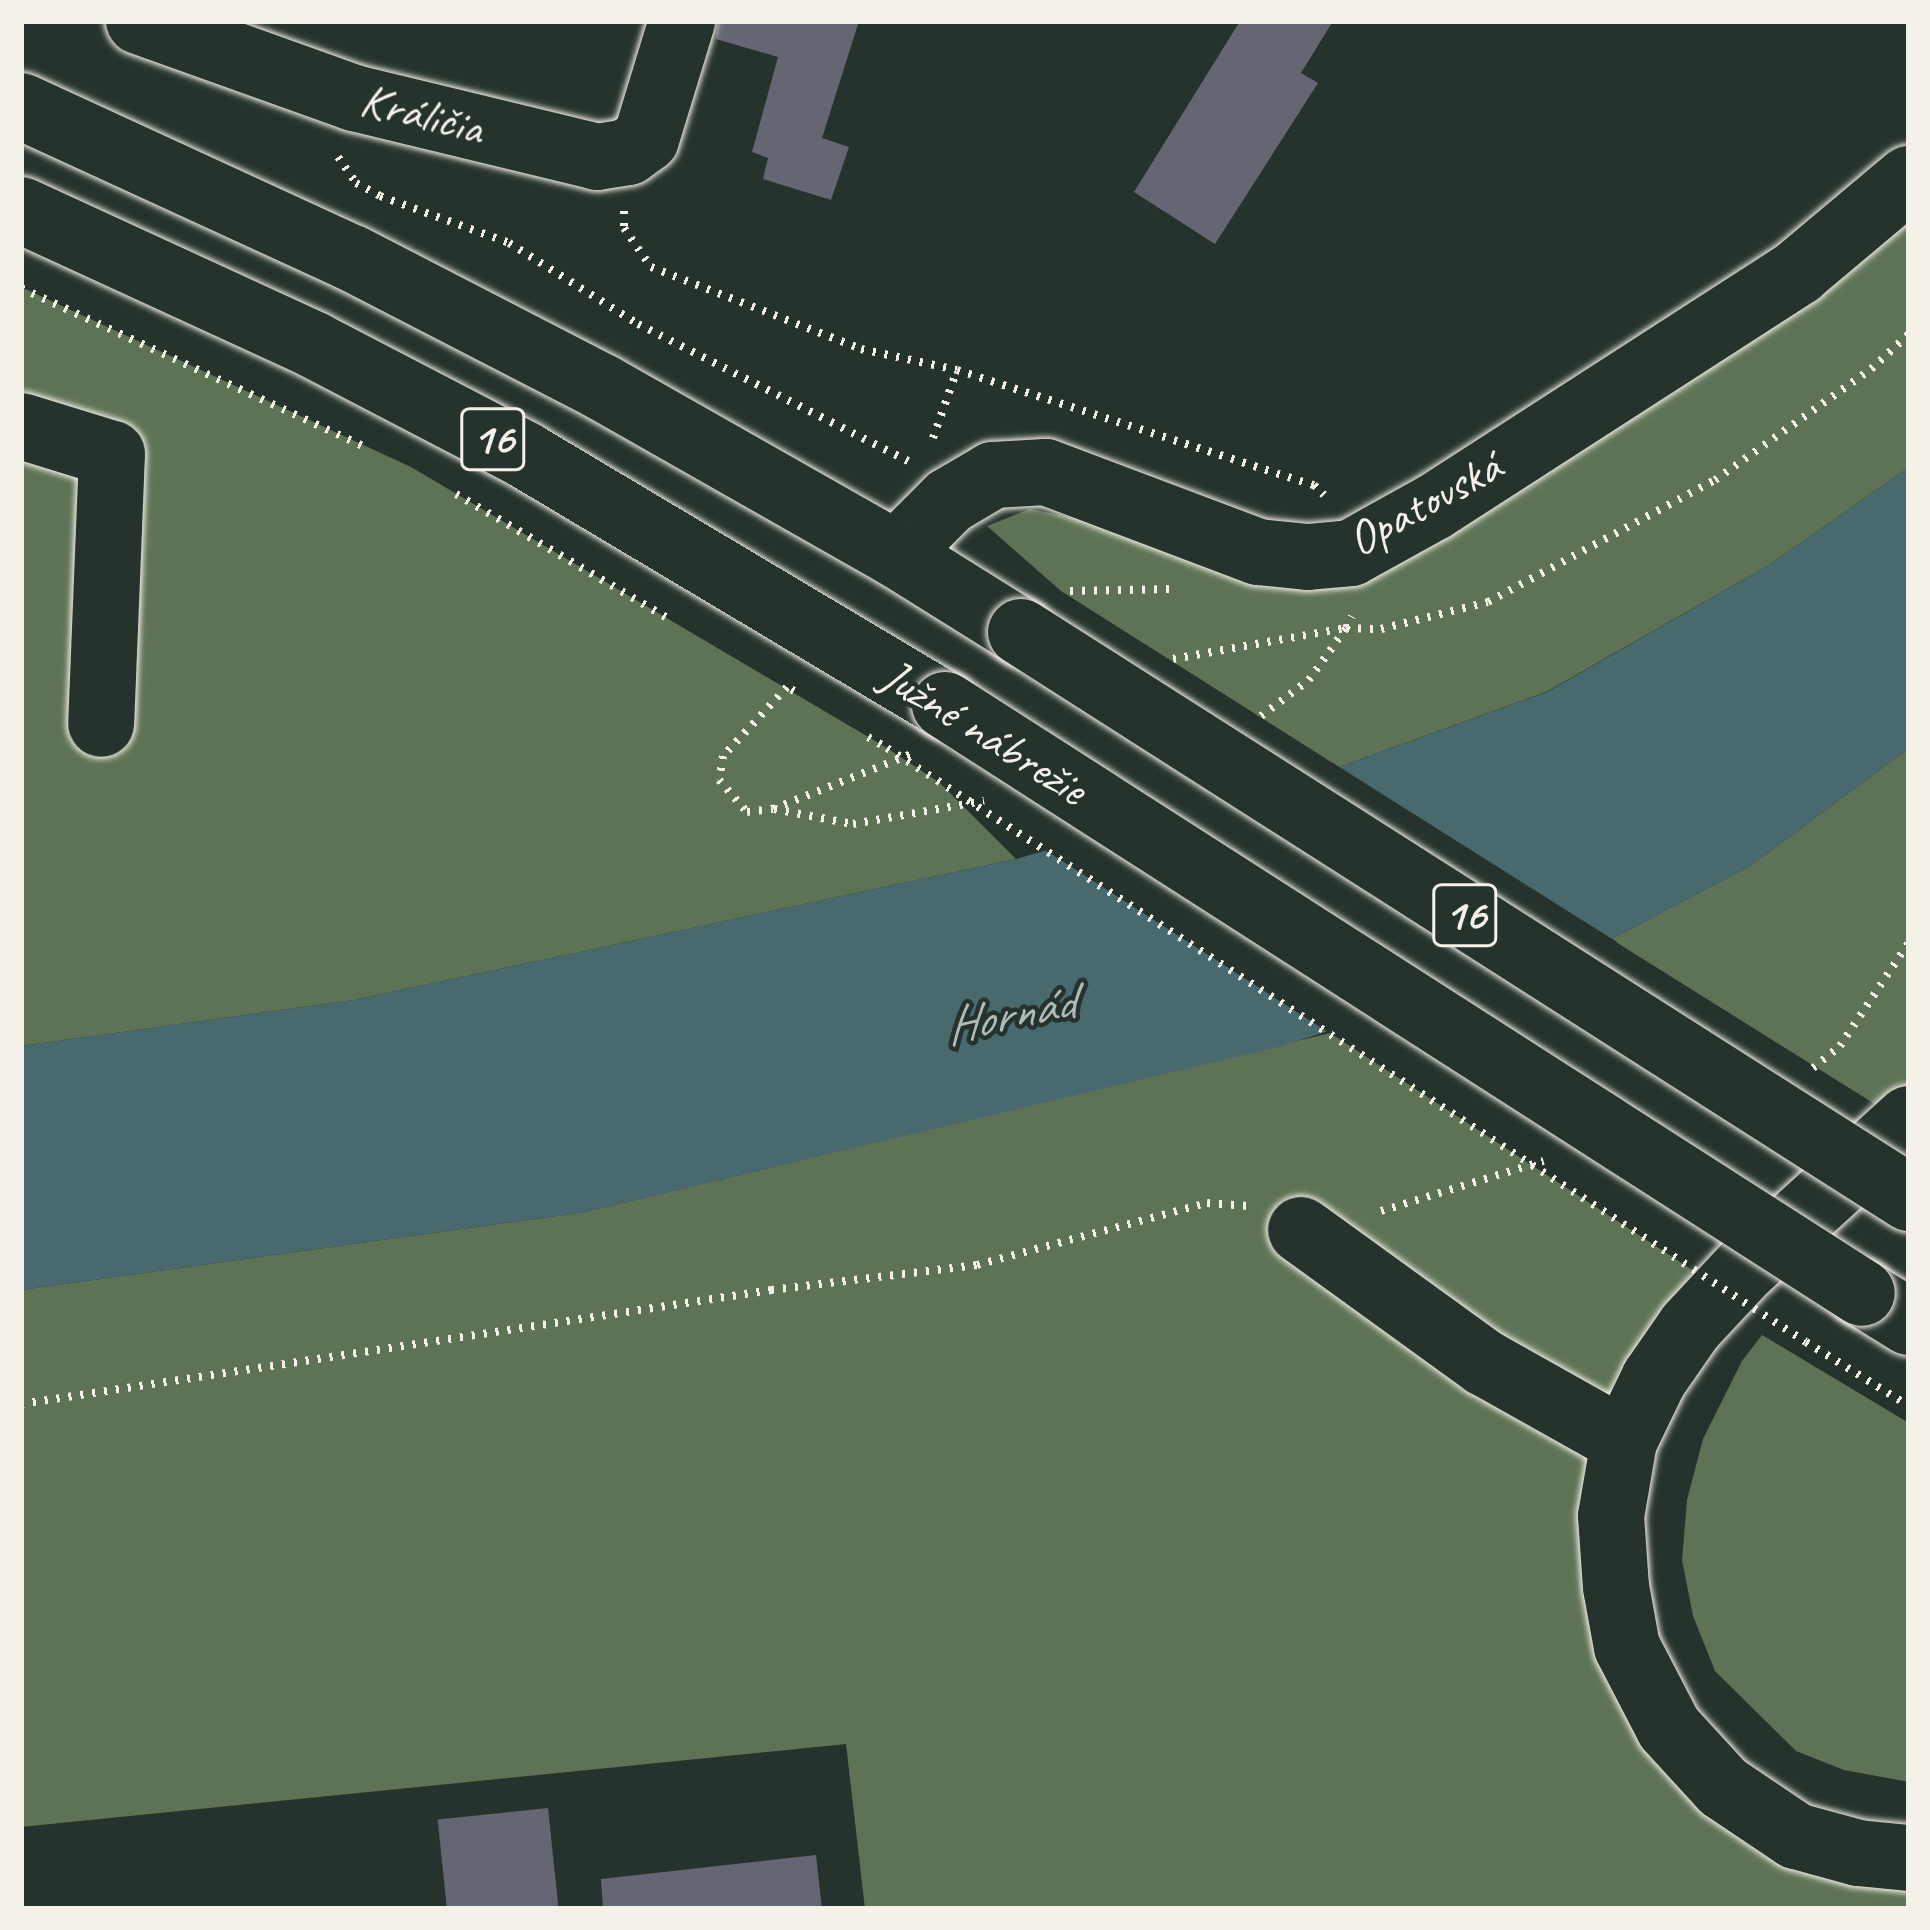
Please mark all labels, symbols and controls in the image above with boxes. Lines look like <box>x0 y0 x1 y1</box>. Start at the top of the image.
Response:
street label: Králičia <box>355 71 489 157</box>
road number: 16 <box>460 400 526 478</box>
street label: Opatovská <box>1337 437 1511 569</box>
street label: Južné nábrežie <box>871 646 1097 818</box>
road number: 16 <box>1432 876 1498 954</box>
water label: Hornád <box>939 971 1079 1057</box>

